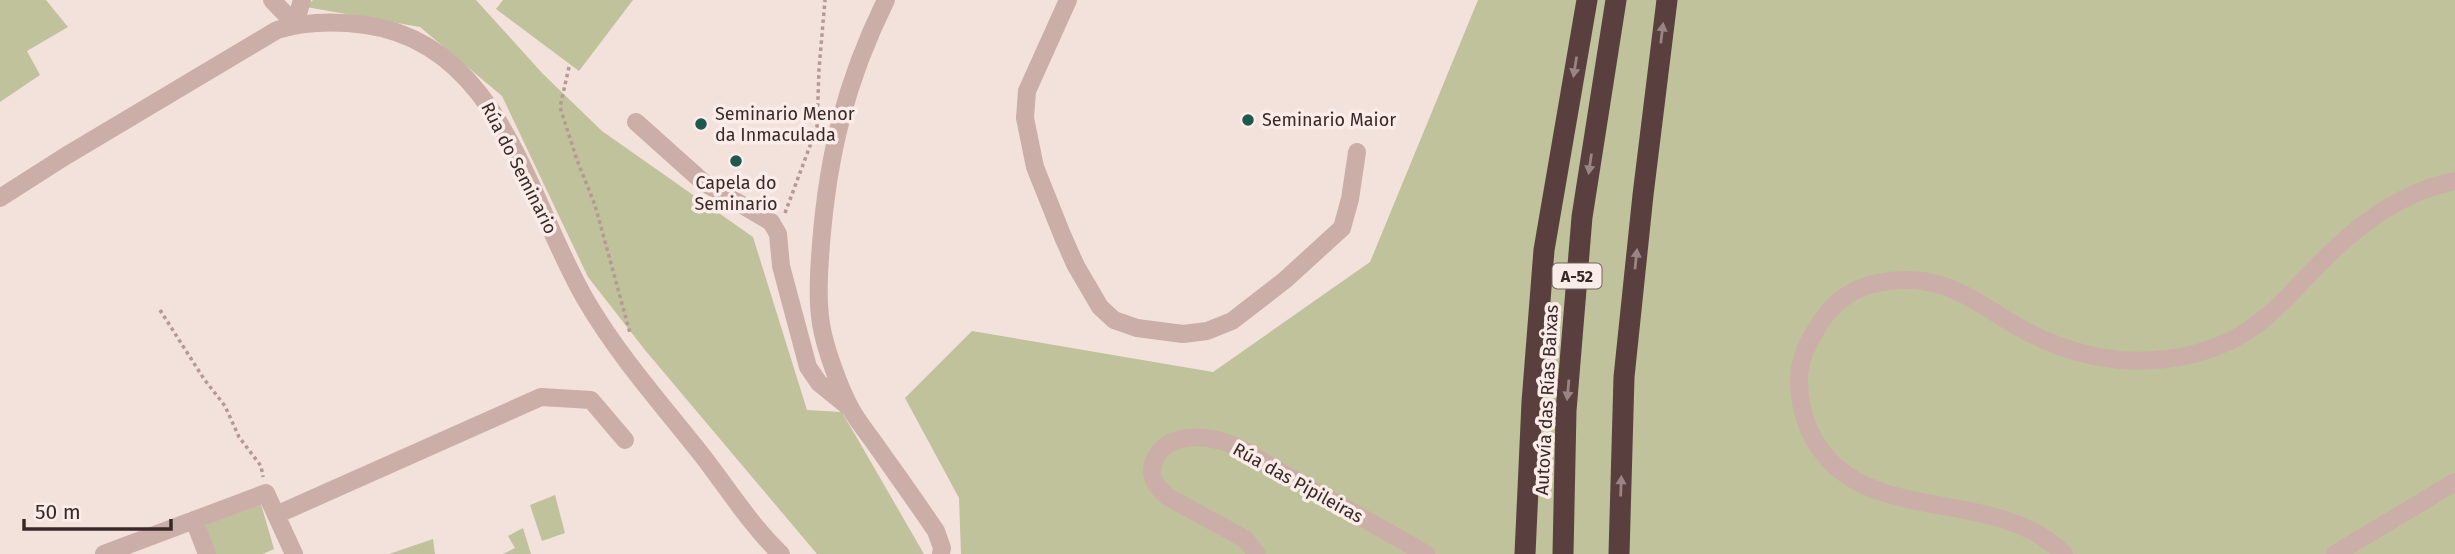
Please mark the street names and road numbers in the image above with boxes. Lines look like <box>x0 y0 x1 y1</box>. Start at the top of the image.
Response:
street label: Rúa do Seminario <box>476 98 562 238</box>
road number: A-52 <box>1552 264 1602 288</box>
street label: Autovía das Rías Baixas <box>1531 304 1563 496</box>
street label: Rúa das Pipileiras <box>1229 438 1367 528</box>

